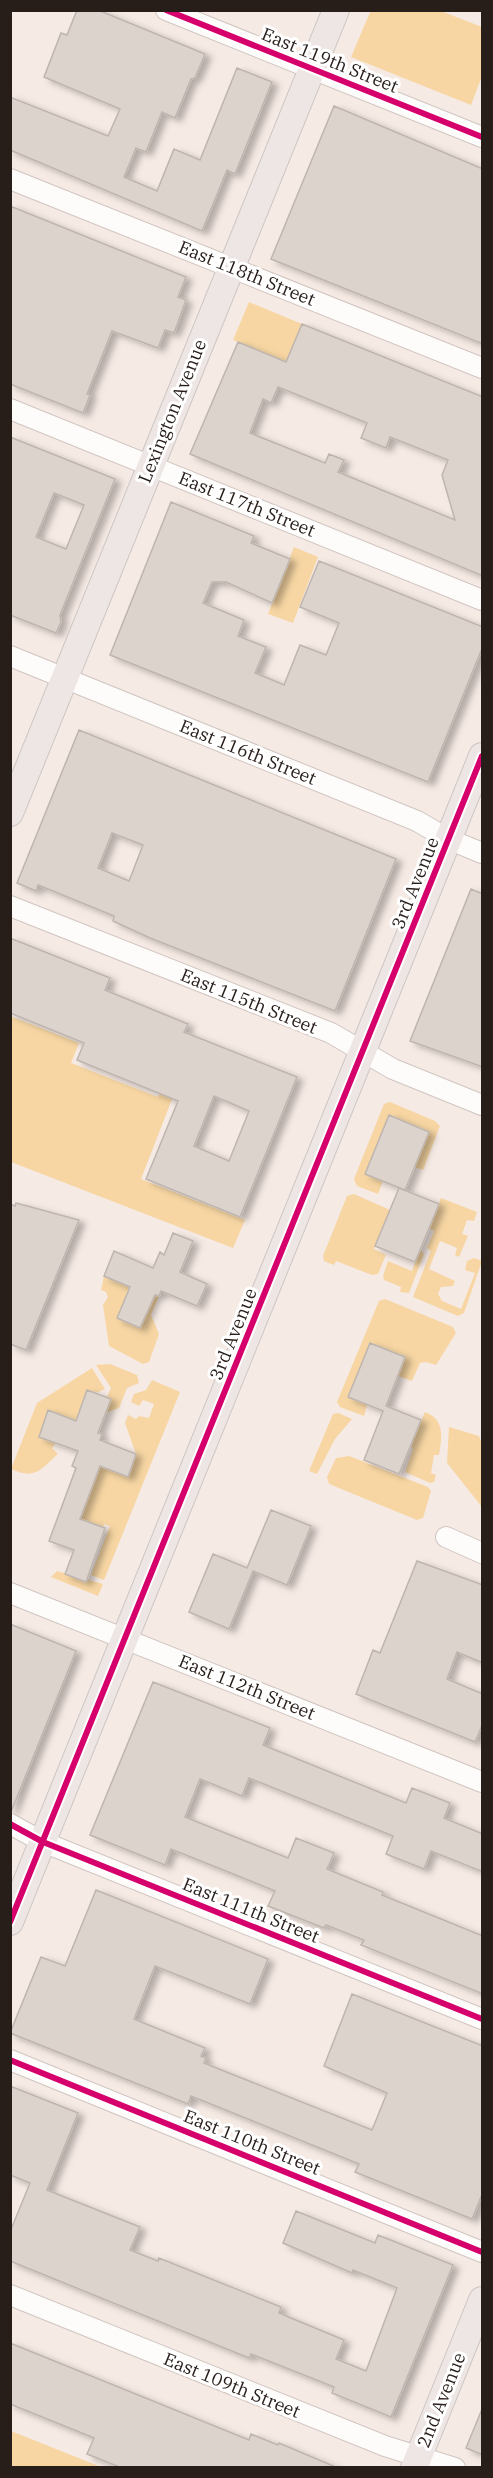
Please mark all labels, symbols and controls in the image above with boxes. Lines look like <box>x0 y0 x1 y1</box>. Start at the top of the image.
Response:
street label: East 119th Street <box>258 22 402 98</box>
street label: East 118th Street <box>175 235 319 311</box>
street label: Lexington Avenue <box>133 336 211 486</box>
street label: East 117th Street <box>175 466 319 542</box>
street label: East 116th Street <box>176 714 320 790</box>
street label: 3rd Avenue <box>386 834 444 932</box>
street label: East 115th Street <box>177 963 321 1039</box>
street label: 3rd Avenue <box>204 1285 262 1383</box>
street label: East 112th Street <box>175 1649 319 1725</box>
street label: East 111th Street <box>179 1872 323 1948</box>
street label: East 110th Street <box>180 2104 324 2180</box>
street label: East 109th Street <box>160 2347 304 2423</box>
street label: 2nd Avenue <box>411 2349 471 2451</box>

